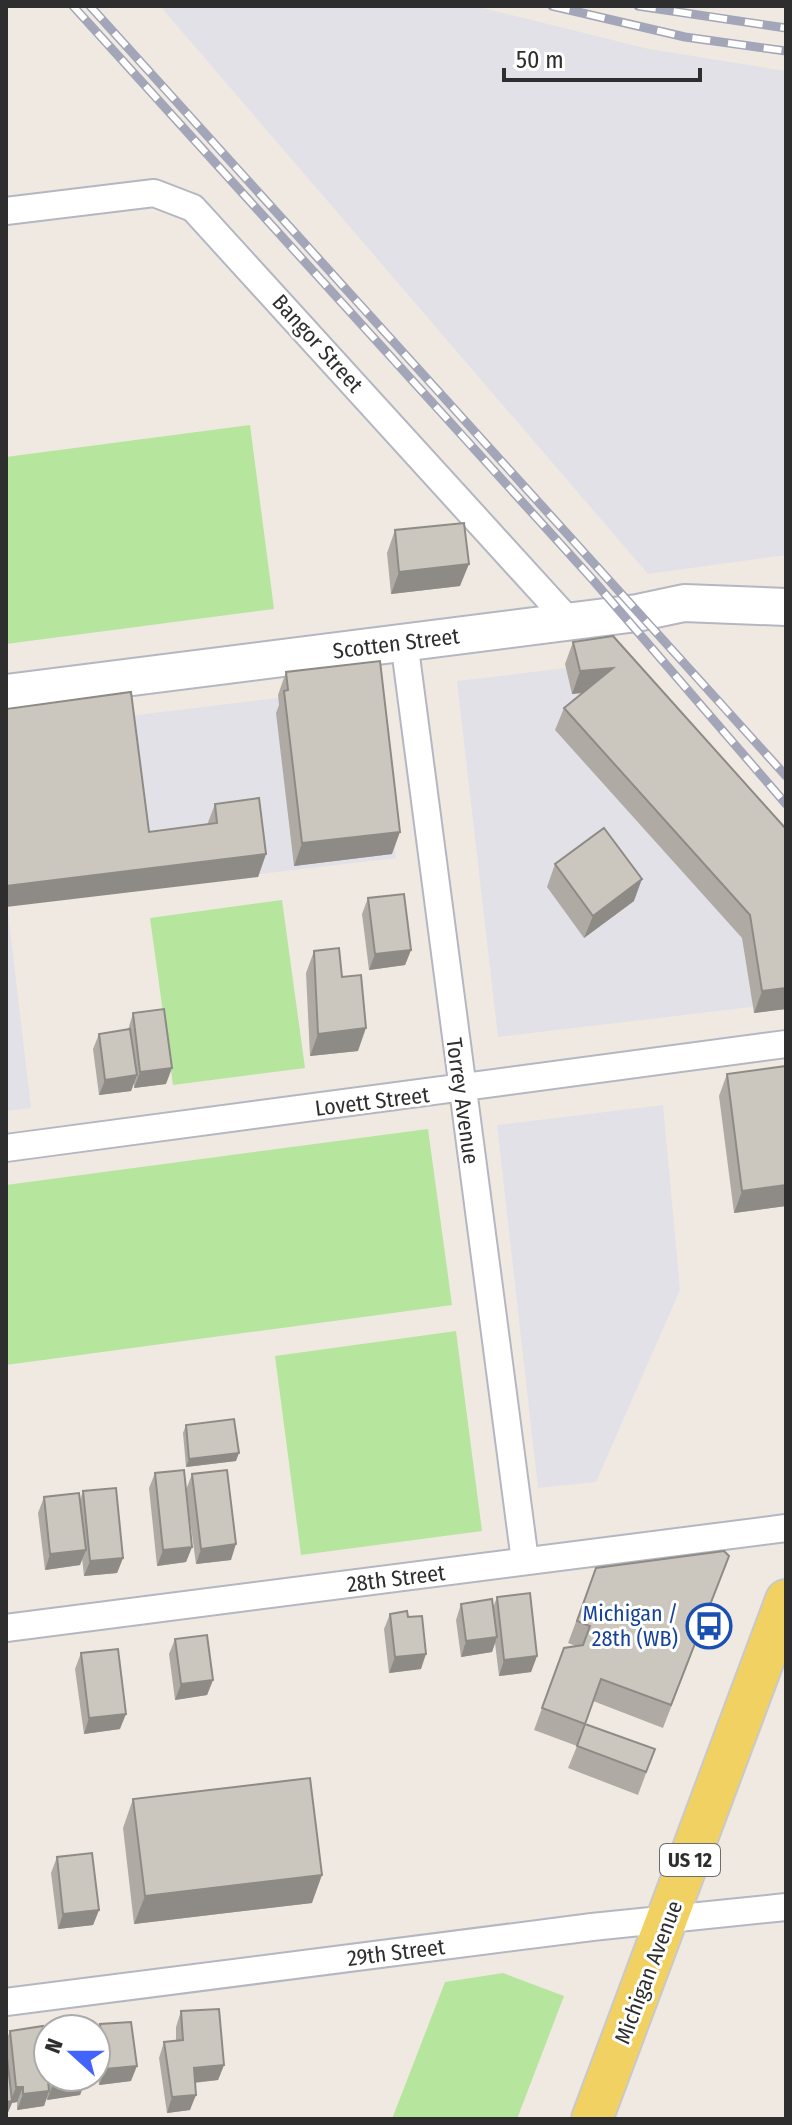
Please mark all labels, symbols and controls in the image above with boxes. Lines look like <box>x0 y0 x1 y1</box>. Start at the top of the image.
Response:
scale bar <box>504 32 700 82</box>
text: 50 m <box>516 46 564 74</box>
street label: Bangor Street <box>266 289 369 399</box>
street label: Scotten Street <box>331 622 462 665</box>
street label: Torrey Avenue <box>440 1036 485 1166</box>
street label: Lovett Street <box>313 1081 432 1122</box>
street label: 28th Street <box>345 1559 448 1598</box>
place label: Michigan / 28th (WB) <box>582 1600 678 1652</box>
bus stop icon: Michigan / 28th (WB) <box>685 1602 733 1650</box>
road number: US 12 <box>660 1844 720 1876</box>
street label: Michigan Avenue <box>609 1897 688 2048</box>
street label: 29th Street <box>346 1933 447 1972</box>
north arrow <box>32 2013 112 2093</box>
text: N <box>39 2035 69 2057</box>

